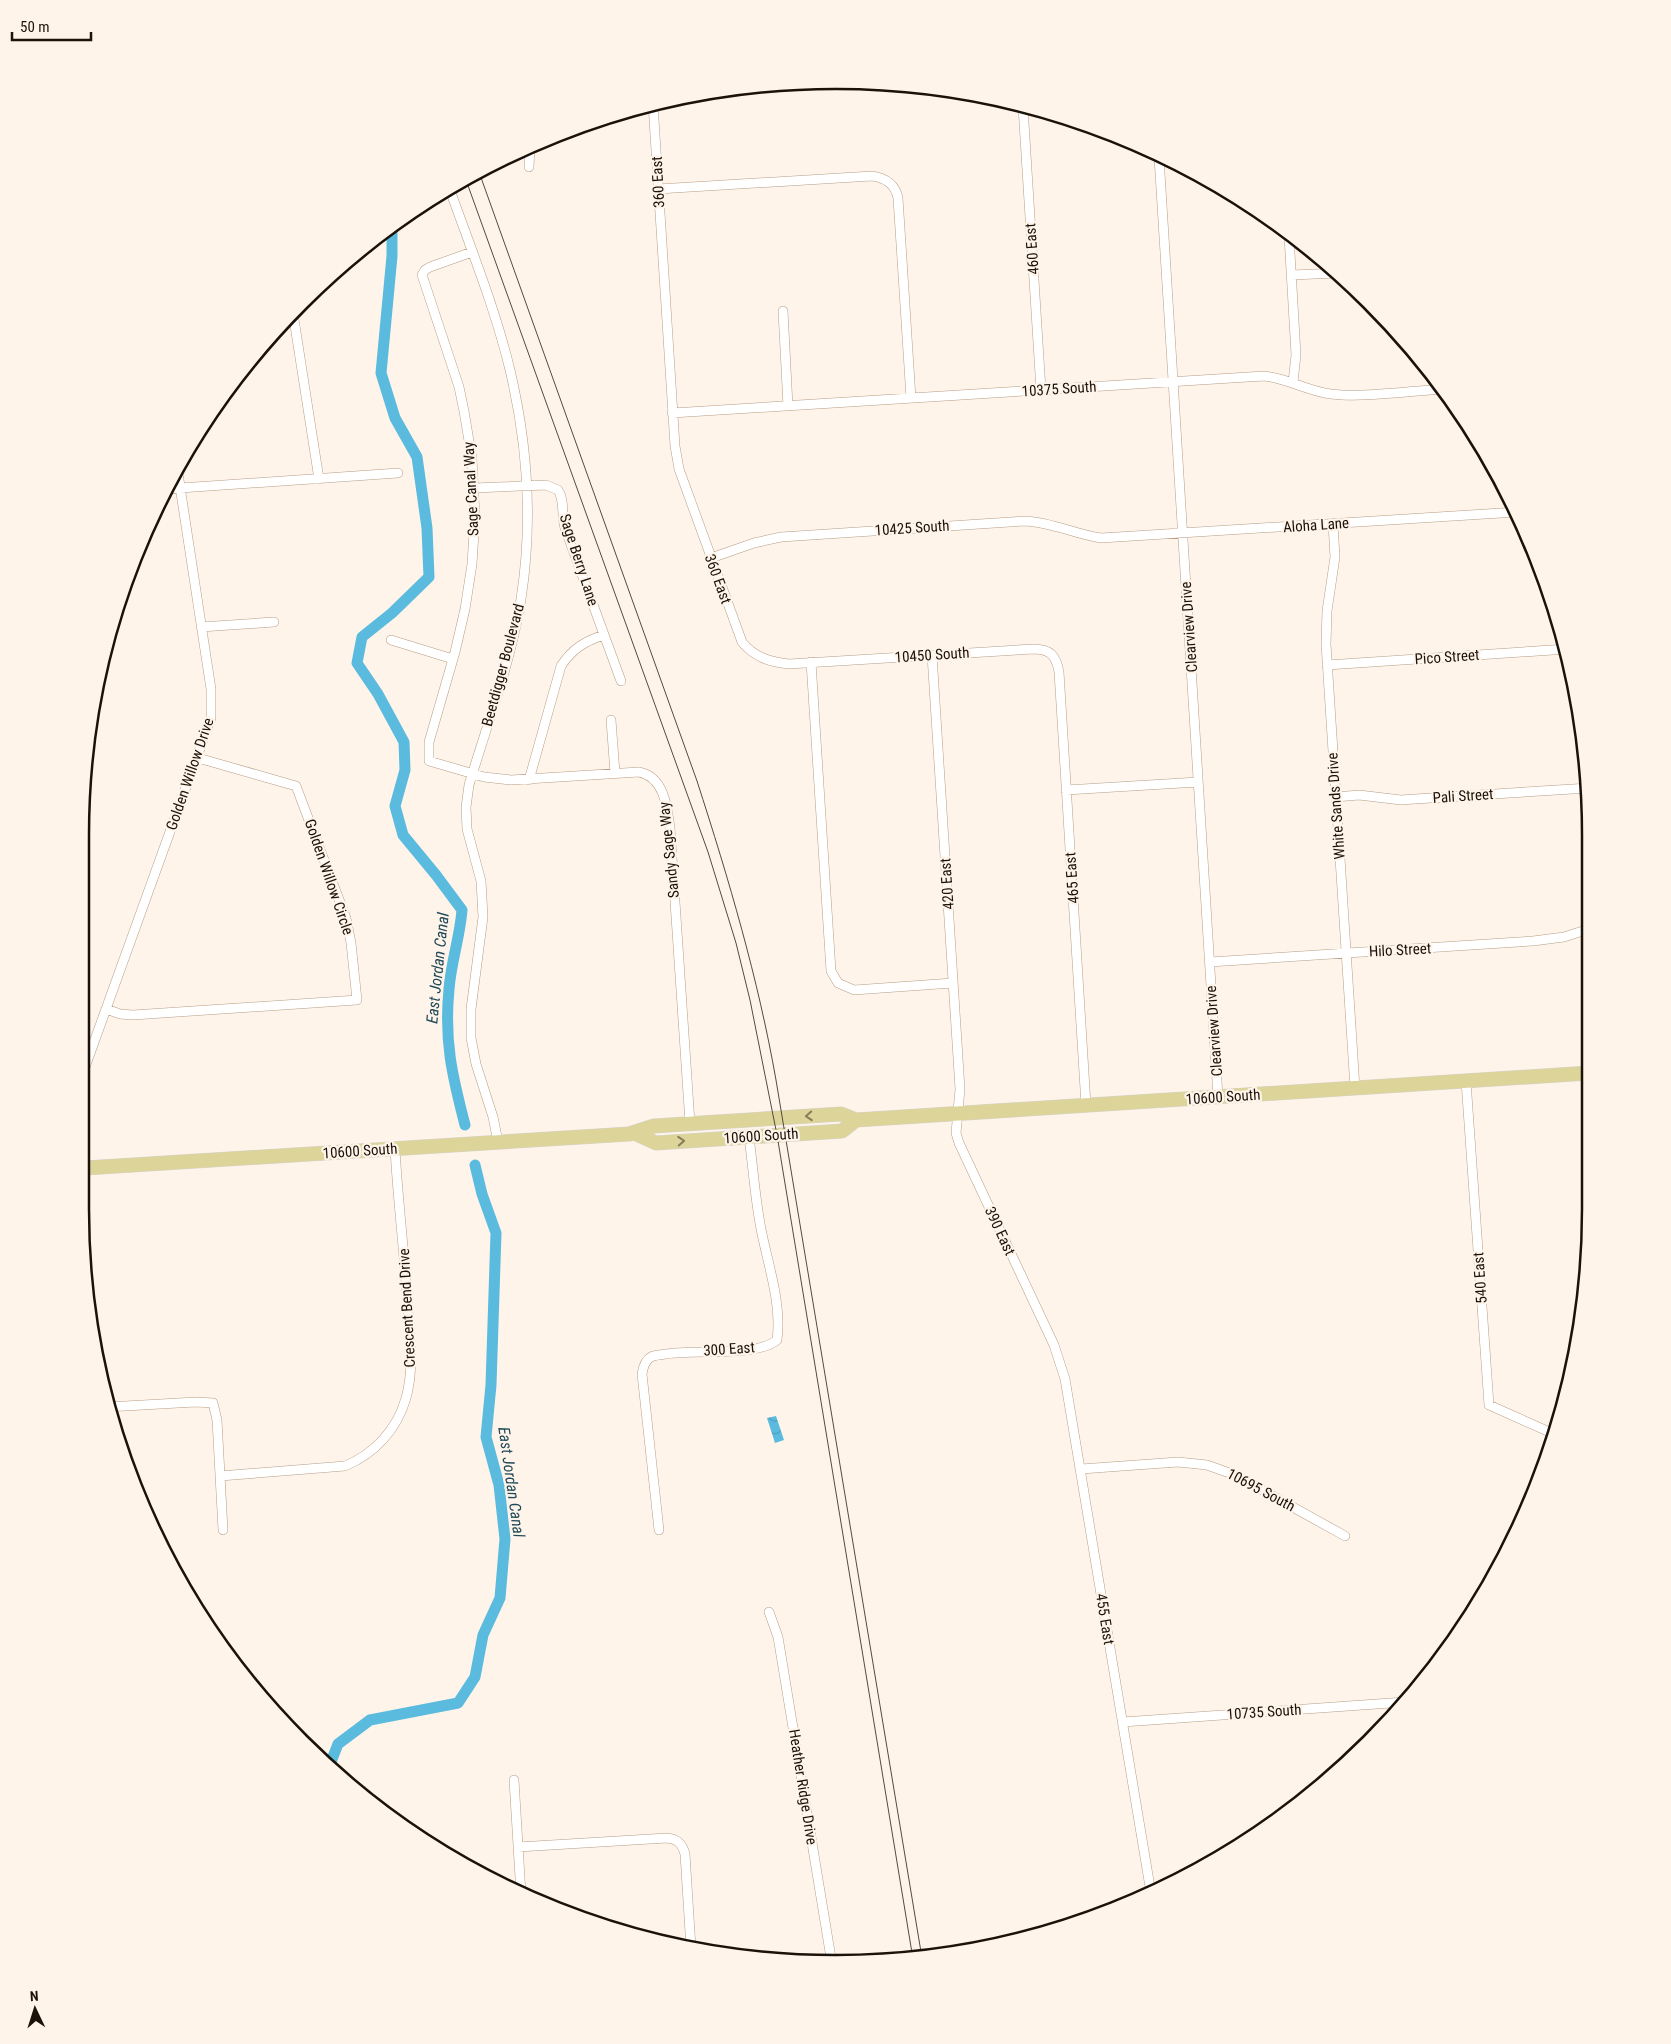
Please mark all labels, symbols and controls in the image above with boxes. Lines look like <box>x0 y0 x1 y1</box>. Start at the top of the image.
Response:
scale bar <box>12 10 91 42</box>
text: 50 m <box>20 18 50 36</box>
street label: 360 East <box>648 156 668 208</box>
street label: 460 East <box>1021 223 1043 275</box>
street label: 10375 South <box>1021 377 1097 401</box>
street label: Sage Canal Way <box>460 441 482 537</box>
street label: Sage Berry Lane <box>556 512 602 608</box>
street label: Aloha Lane <box>1282 514 1350 536</box>
street label: 10425 South <box>874 516 950 540</box>
street label: 360 East <box>701 552 735 606</box>
street label: Clearview Drive <box>1177 581 1201 673</box>
street label: Beetdigger Boulevard <box>478 602 528 728</box>
street label: 10450 South <box>894 643 970 667</box>
street label: Pico Street <box>1414 646 1480 668</box>
street label: Golden Willow Drive <box>162 716 218 832</box>
street label: White Sands Drive <box>1323 752 1349 860</box>
street label: Pali Street <box>1432 785 1494 807</box>
street label: Sandy Sage Way <box>655 801 683 899</box>
street label: Golden Willow Circle <box>301 817 357 937</box>
street label: 465 East <box>1061 852 1083 904</box>
street label: 420 East <box>936 858 958 910</box>
water label: East Jordan Canal <box>422 911 453 1024</box>
street label: Hilo Street <box>1368 939 1432 961</box>
street label: Clearview Drive <box>1202 985 1226 1077</box>
street label: 10600 South <box>1185 1085 1261 1109</box>
one-way arrow <box>804 1110 812 1121</box>
street label: 10600 South <box>723 1124 799 1148</box>
one-way arrow <box>677 1136 685 1147</box>
street label: 10600 South <box>322 1139 398 1163</box>
street label: 390 East <box>981 1204 1019 1258</box>
street label: Crescent Bend Drive <box>395 1248 419 1368</box>
street label: 540 East <box>1469 1252 1491 1304</box>
street label: 300 East <box>703 1338 755 1360</box>
water label: East Jordan Canal <box>494 1426 529 1539</box>
street label: 10695 South <box>1224 1465 1298 1515</box>
street label: 455 East <box>1092 1592 1118 1646</box>
street label: 10735 South <box>1226 1700 1302 1724</box>
street label: Heather Ridge Drive <box>785 1728 821 1846</box>
north arrow <box>10 1984 60 2034</box>
text: N <box>29 1988 39 2004</box>

